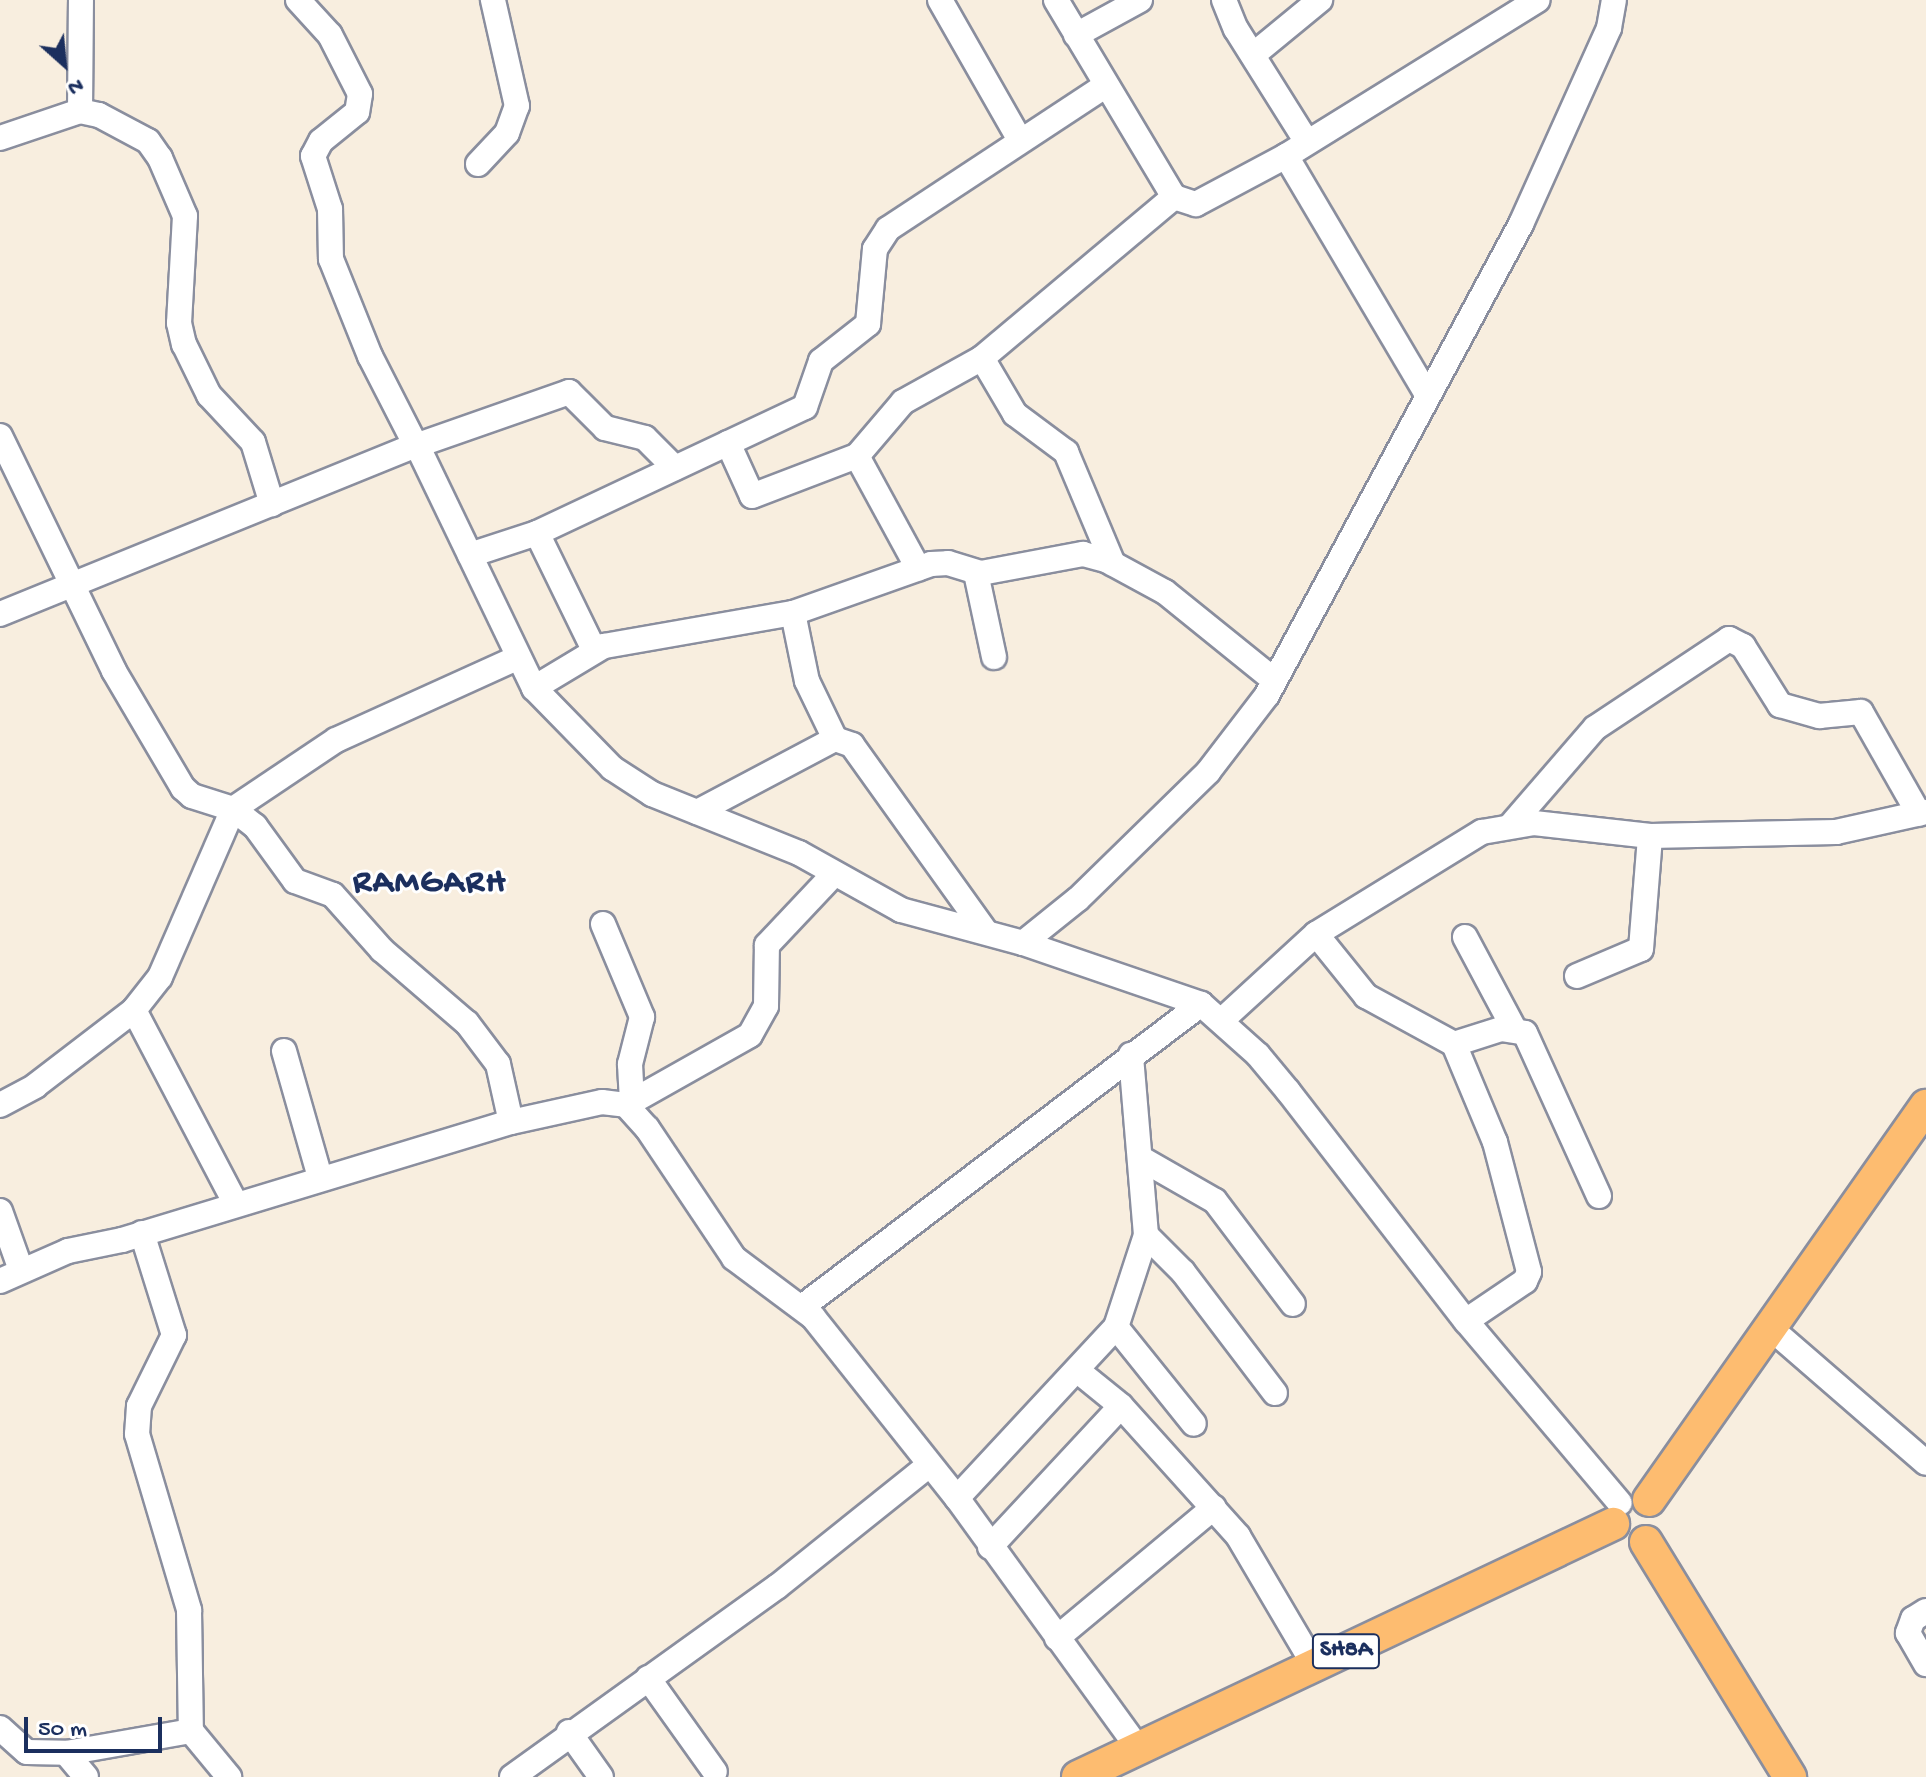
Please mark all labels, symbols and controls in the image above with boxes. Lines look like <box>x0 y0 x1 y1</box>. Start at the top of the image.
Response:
north arrow <box>24 24 104 104</box>
text: N <box>63 71 87 100</box>
district label: RAMGARH <box>353 865 507 905</box>
road number: SH8A <box>1310 1631 1382 1671</box>
scale bar <box>28 1701 166 1751</box>
text: 50 m <box>38 1716 87 1745</box>

